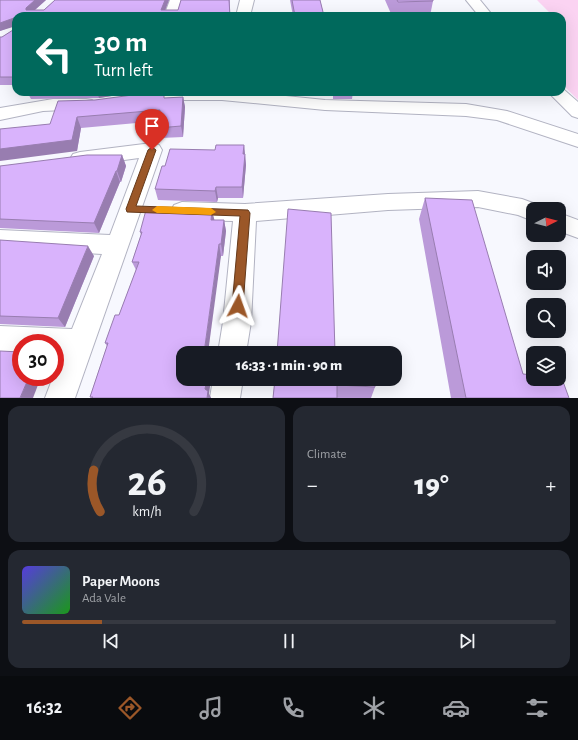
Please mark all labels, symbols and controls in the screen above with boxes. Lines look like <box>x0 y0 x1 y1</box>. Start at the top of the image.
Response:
icon: left <box>28 28 80 80</box>
text: 30 m <box>94 29 147 57</box>
text: Turn left <box>94 62 153 80</box>
pin <box>135 109 169 150</box>
icon: arrive <box>141 115 163 137</box>
north arrow <box>526 202 566 242</box>
map controls <box>526 202 566 386</box>
button: sound <box>526 250 566 290</box>
position arrow <box>217 285 259 327</box>
button: search <box>526 298 566 338</box>
speed limit sign: 30 <box>12 334 64 386</box>
button: layers <box>526 346 566 386</box>
text: 16:33 · 1 min · 90 m <box>236 358 342 373</box>
text: Climate <box>307 448 346 461</box>
text: 26 <box>127 462 166 503</box>
text: 19° <box>414 470 449 500</box>
text: − <box>307 474 318 496</box>
text: + <box>545 474 556 496</box>
text: km/h <box>132 505 161 519</box>
text: Paper Moons <box>82 574 160 589</box>
text: Ada Vale <box>82 592 126 605</box>
icon: previous <box>100 630 122 652</box>
icon: pause <box>278 630 300 652</box>
icon: next <box>456 630 478 652</box>
icon: directions <box>116 694 144 722</box>
icon: music <box>197 694 225 722</box>
icon: phone <box>279 694 307 722</box>
icon: climate <box>360 694 388 722</box>
icon: car <box>442 694 470 722</box>
icon: filters <box>523 694 551 722</box>
text: 16:32 <box>27 699 62 717</box>

